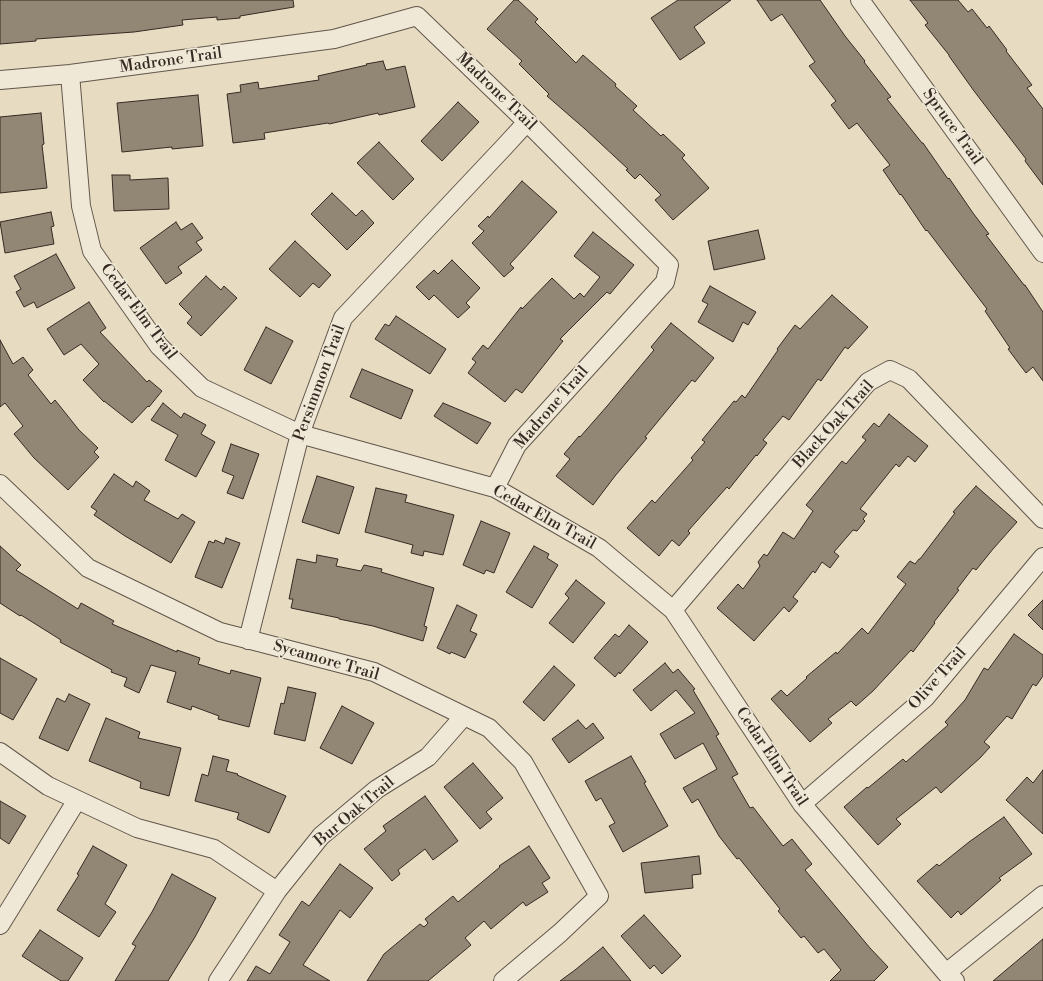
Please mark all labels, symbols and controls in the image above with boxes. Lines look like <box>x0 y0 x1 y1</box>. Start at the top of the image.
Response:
street label: Madrone Trail <box>118 44 224 78</box>
street label: Madrone Trail <box>452 49 540 135</box>
street label: Spruce Trail <box>918 85 986 169</box>
street label: Cedar Elm Trail <box>96 260 180 364</box>
street label: Persimmon Trail <box>290 322 350 444</box>
street label: Madrone Trail <box>511 363 593 453</box>
street label: Black Oak Trail <box>790 377 878 473</box>
street label: Cedar Elm Trail <box>489 482 599 554</box>
street label: Sycamore Trail <box>271 637 381 685</box>
street label: Olive Trail <box>905 644 971 714</box>
street label: Cedar Elm Trail <box>731 704 811 810</box>
street label: Bur Oak Trail <box>311 773 399 851</box>

